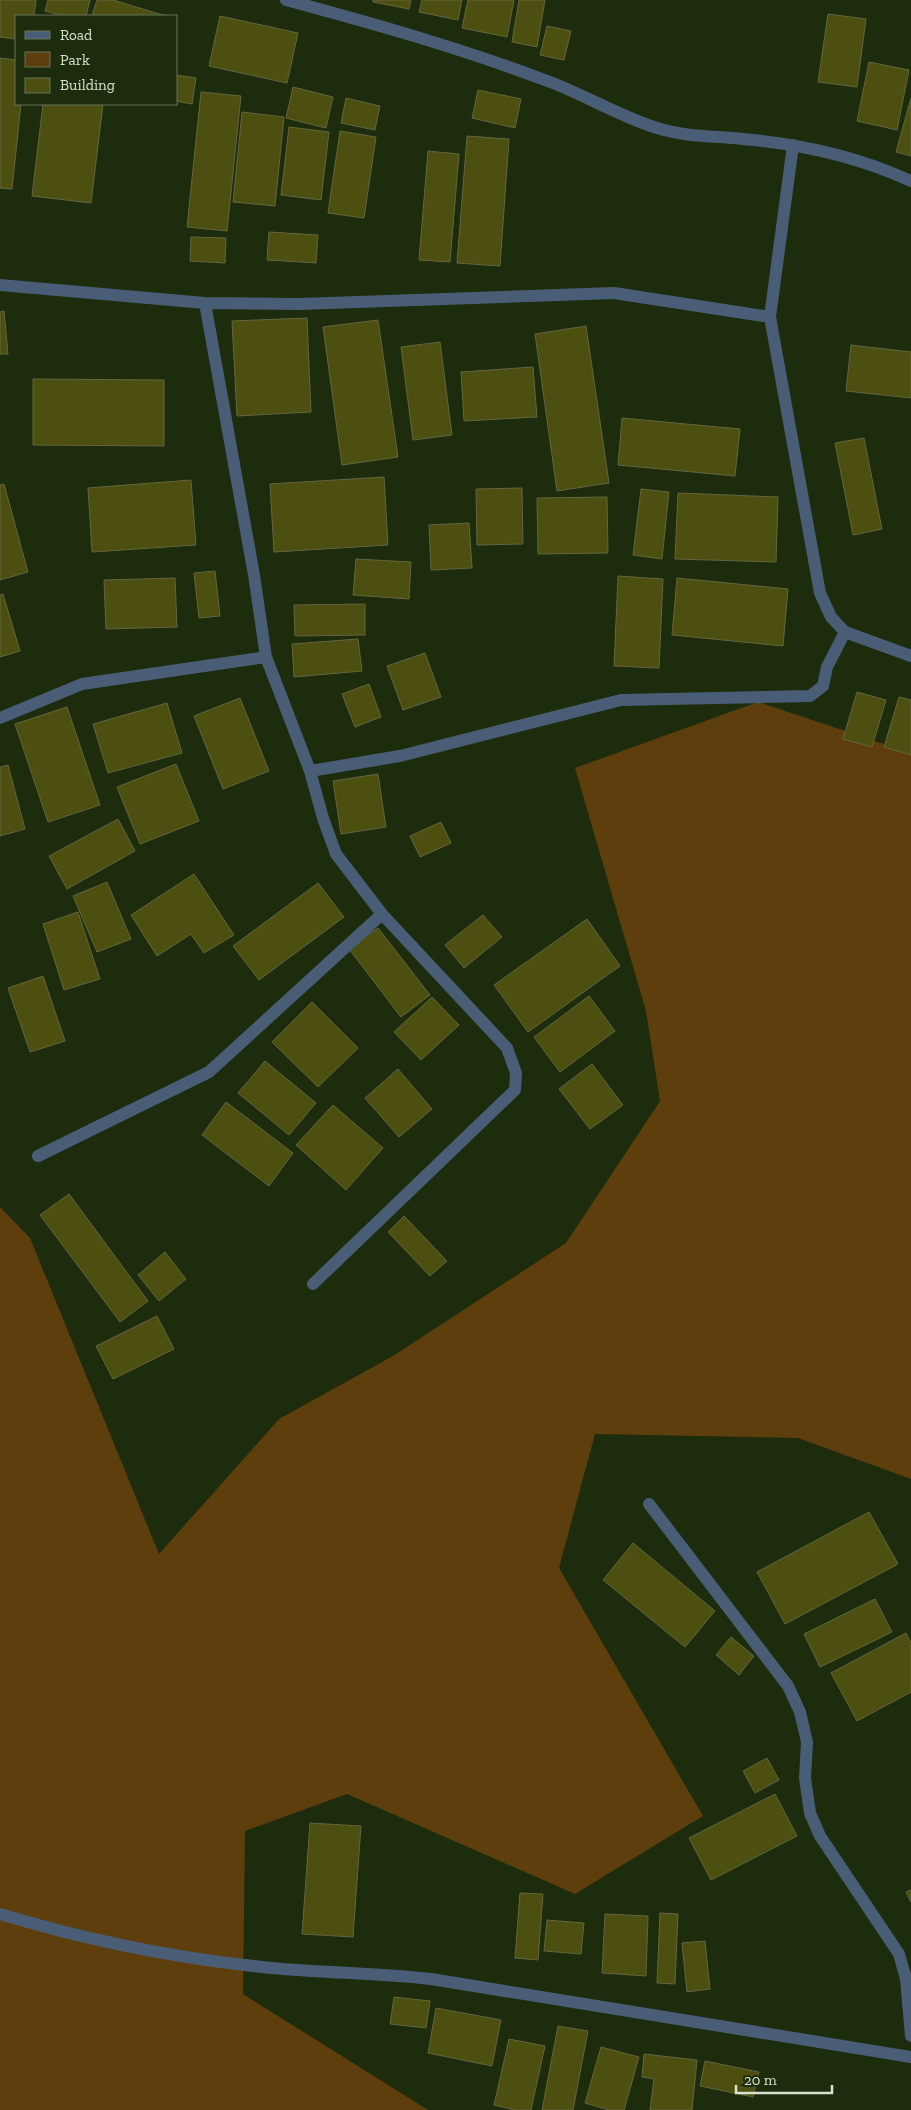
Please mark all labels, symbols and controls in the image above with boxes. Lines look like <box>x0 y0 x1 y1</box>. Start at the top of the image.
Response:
legend <box>15 15 178 105</box>
text: Road <box>60 26 93 44</box>
text: Park <box>60 51 90 69</box>
text: Building <box>60 76 115 94</box>
scale bar <box>736 2062 832 2094</box>
text: 20 m <box>744 2071 777 2089</box>

